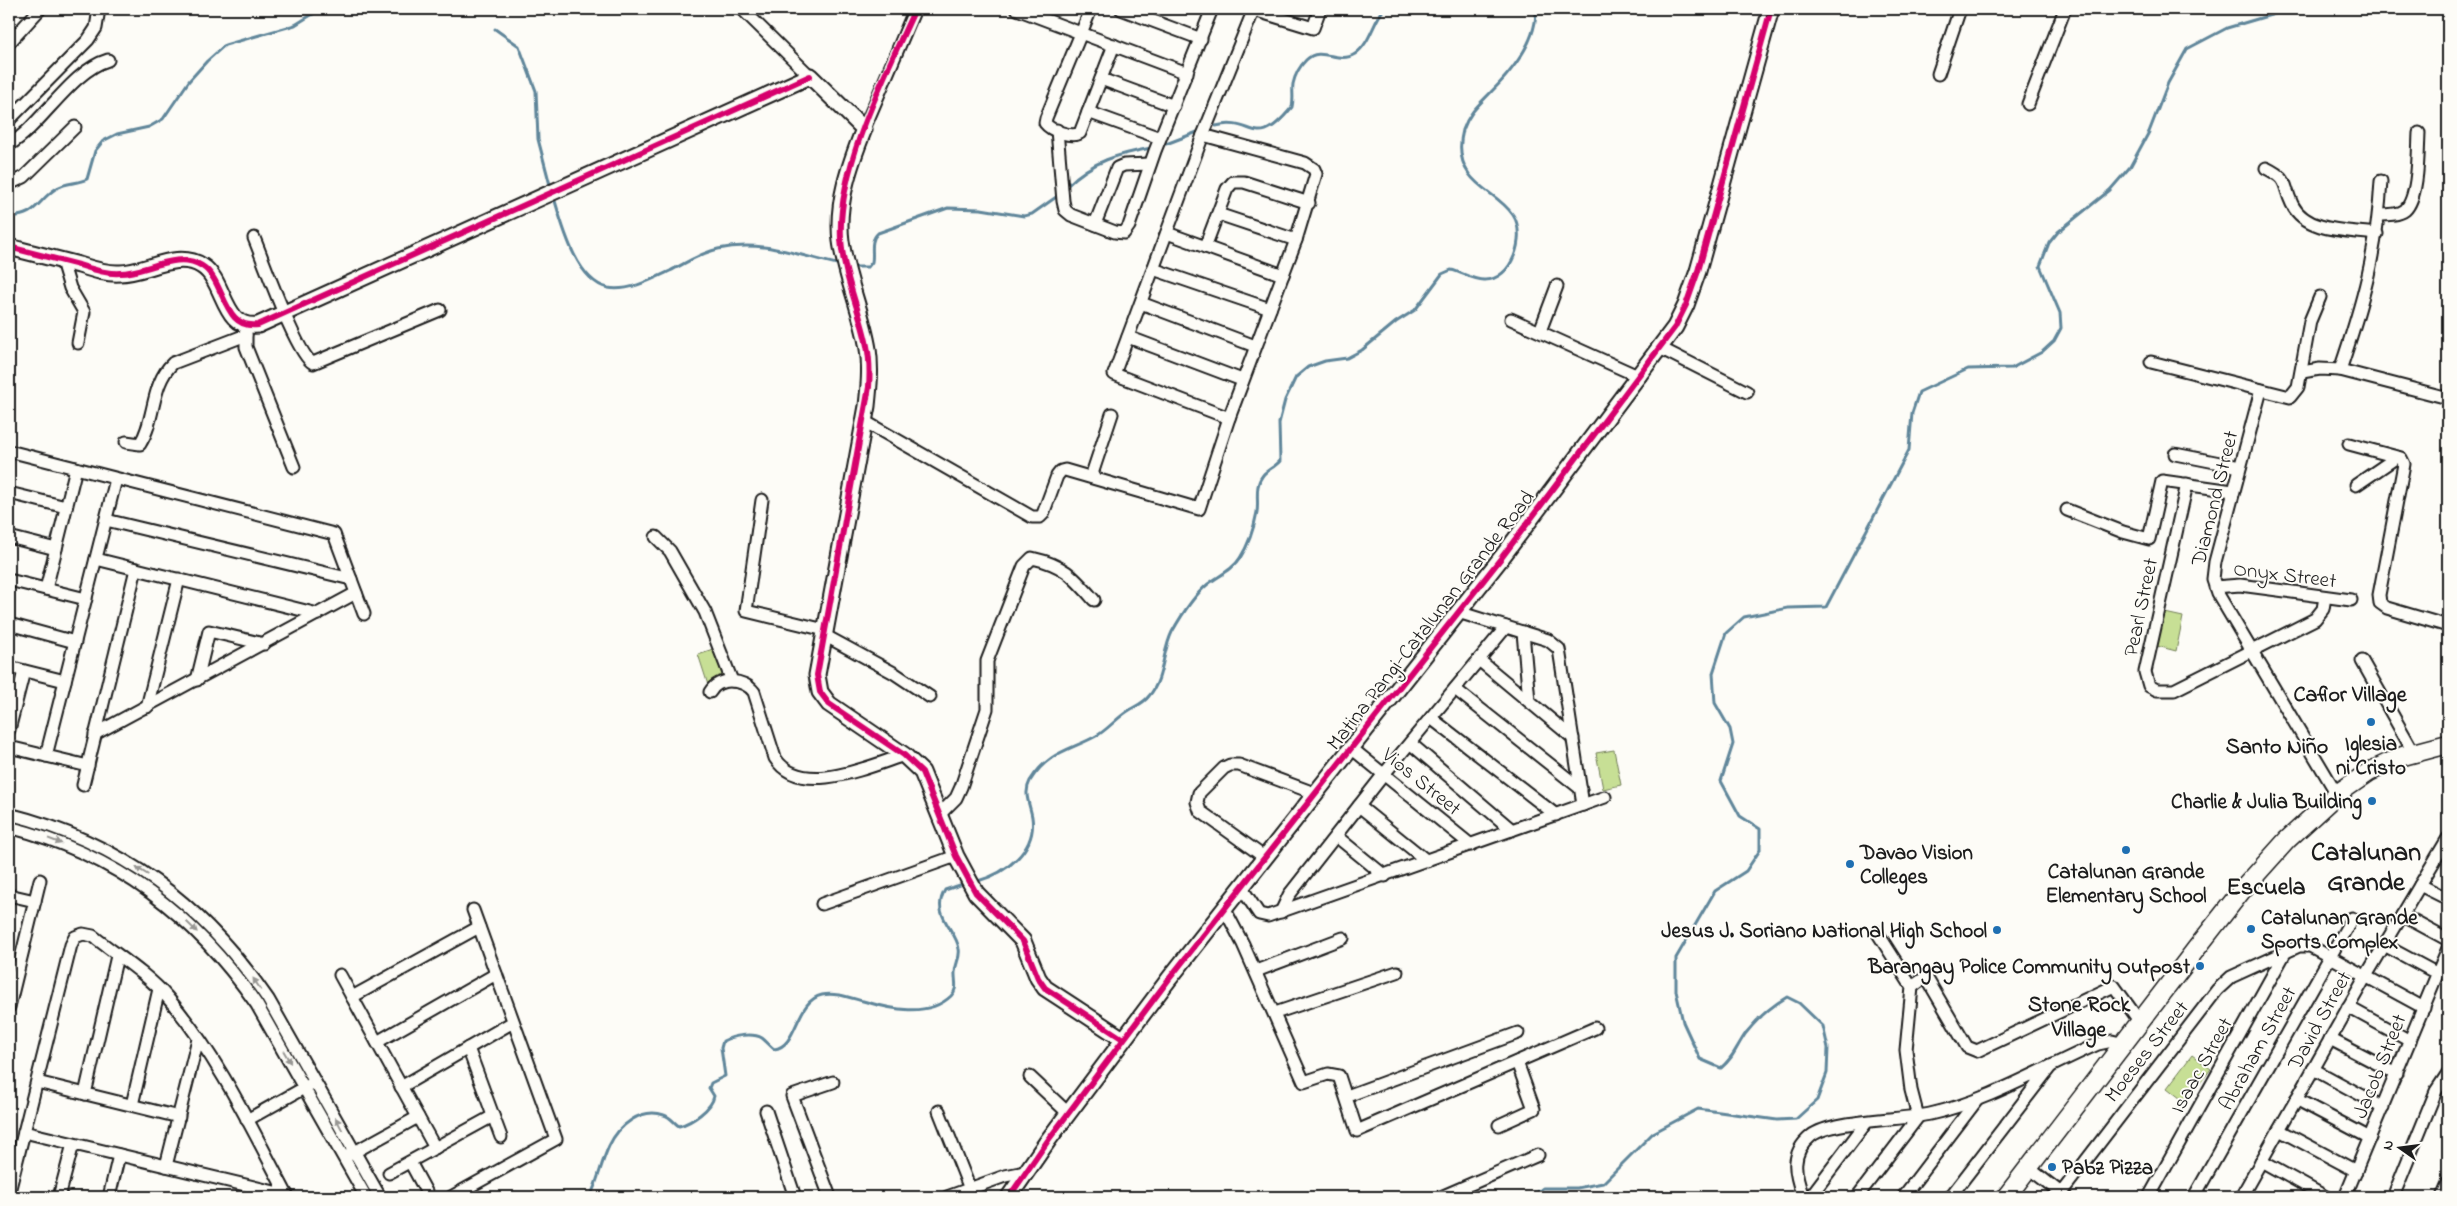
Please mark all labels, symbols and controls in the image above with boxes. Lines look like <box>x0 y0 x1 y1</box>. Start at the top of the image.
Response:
street label: Diamond Street <box>2184 428 2247 570</box>
street label: Matina Pangi-Catalunan Grande Road <box>1320 485 1545 759</box>
street label: Pearl Street <box>2117 555 2167 659</box>
street label: Onyx Street <box>2231 555 2338 599</box>
district label: Caflor Village <box>2293 680 2408 713</box>
marker: Iglesia ni Cristo <box>2365 716 2377 728</box>
place label: Iglesia ni Cristo <box>2336 730 2406 784</box>
district label: Santo Niño <box>2226 732 2328 764</box>
street label: Vios Street <box>1374 741 1467 824</box>
place label: Charlie & Julia Building <box>2171 788 2362 820</box>
marker: Charlie & Julia Building <box>2366 795 2378 807</box>
district label: Catalunan Grande <box>2311 835 2421 903</box>
one-way arrow <box>48 838 63 845</box>
place label: Davao Vision Colleges <box>1859 839 1973 895</box>
marker: Catalunan Grande Elementary School <box>2120 844 2132 856</box>
marker: Davao Vision Colleges <box>1844 858 1856 870</box>
place label: Catalunan Grande Elementary School <box>2045 858 2207 914</box>
one-way arrow <box>135 866 149 876</box>
district label: Escuela <box>2227 871 2305 906</box>
place label: Catalunan Grande Sports Complex <box>2261 904 2418 958</box>
place label: Jesus J. Soriano National High School <box>1661 917 1987 949</box>
one-way arrow <box>186 921 198 933</box>
marker: Catalunan Grande Sports Complex <box>2245 923 2257 935</box>
marker: Jesus J. Soriano National High School <box>1991 924 2003 936</box>
place label: Barangay Police Community Outpost <box>1867 953 2191 985</box>
marker: Barangay Police Community Outpost <box>2194 960 2206 972</box>
street label: David Street <box>2281 966 2360 1077</box>
one-way arrow <box>253 977 262 991</box>
street label: Abraham Street <box>2212 981 2305 1116</box>
district label: Stone Rock Village <box>2028 990 2131 1048</box>
street label: Moeses Street <box>2098 995 2197 1110</box>
street label: Jacob Street <box>2346 1010 2415 1124</box>
street label: Isaac Street <box>2164 1012 2242 1120</box>
one-way arrow <box>283 1051 292 1064</box>
one-way arrow <box>335 1117 343 1132</box>
north arrow <box>2374 1124 2424 1174</box>
text: N <box>2378 1138 2400 1152</box>
place label: Pabz Pizza <box>2062 1154 2153 1184</box>
marker: Pabz Pizza <box>2046 1161 2058 1173</box>

